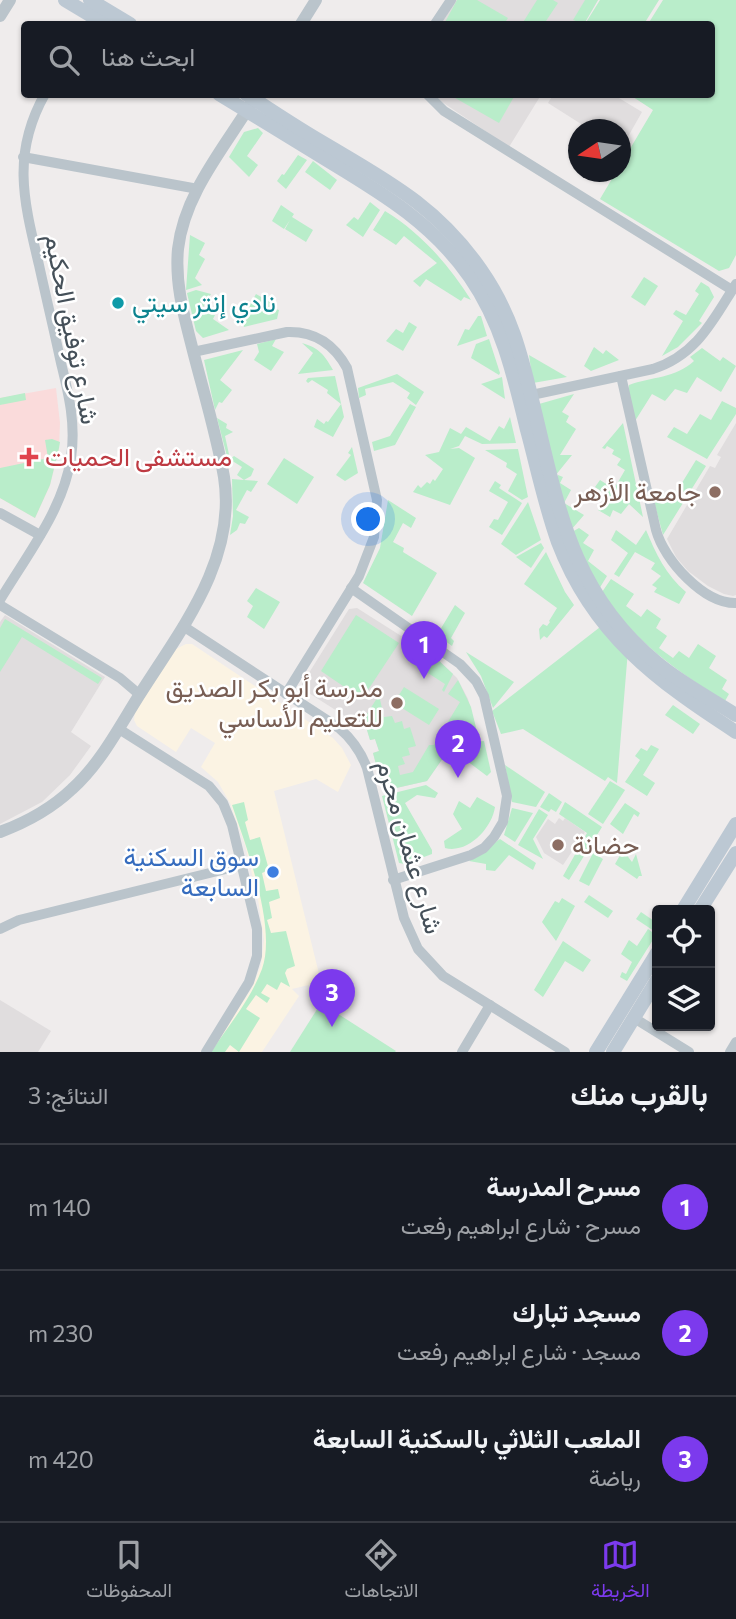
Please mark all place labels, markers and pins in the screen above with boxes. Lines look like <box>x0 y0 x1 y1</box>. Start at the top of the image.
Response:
place label: نادي إنتر سيتي <box>132 286 276 324</box>
marker: نادي إنتر سيتي <box>110 295 126 311</box>
place label: مستشفى الحميات <box>45 440 232 473</box>
marker: مستشفى الحميات <box>19 447 39 467</box>
place label: جامعة الأزهر <box>573 475 701 508</box>
marker: جامعة الأزهر <box>707 484 723 500</box>
pin: 1 <box>401 621 447 679</box>
place label: مدرسة أبو بكر الصديق للتعليم الأساسي <box>165 671 383 739</box>
marker: مدرسة أبو بكر الصديق للتعليم الأساسي <box>389 695 405 711</box>
pin: 2 <box>435 720 481 778</box>
place label: حضانة <box>572 828 639 859</box>
marker: حضانة <box>550 837 566 853</box>
place label: سوق السكنية السابعة <box>124 840 259 902</box>
marker: سوق السكنية السابعة <box>265 864 281 880</box>
pin: 3 <box>309 969 355 1027</box>

